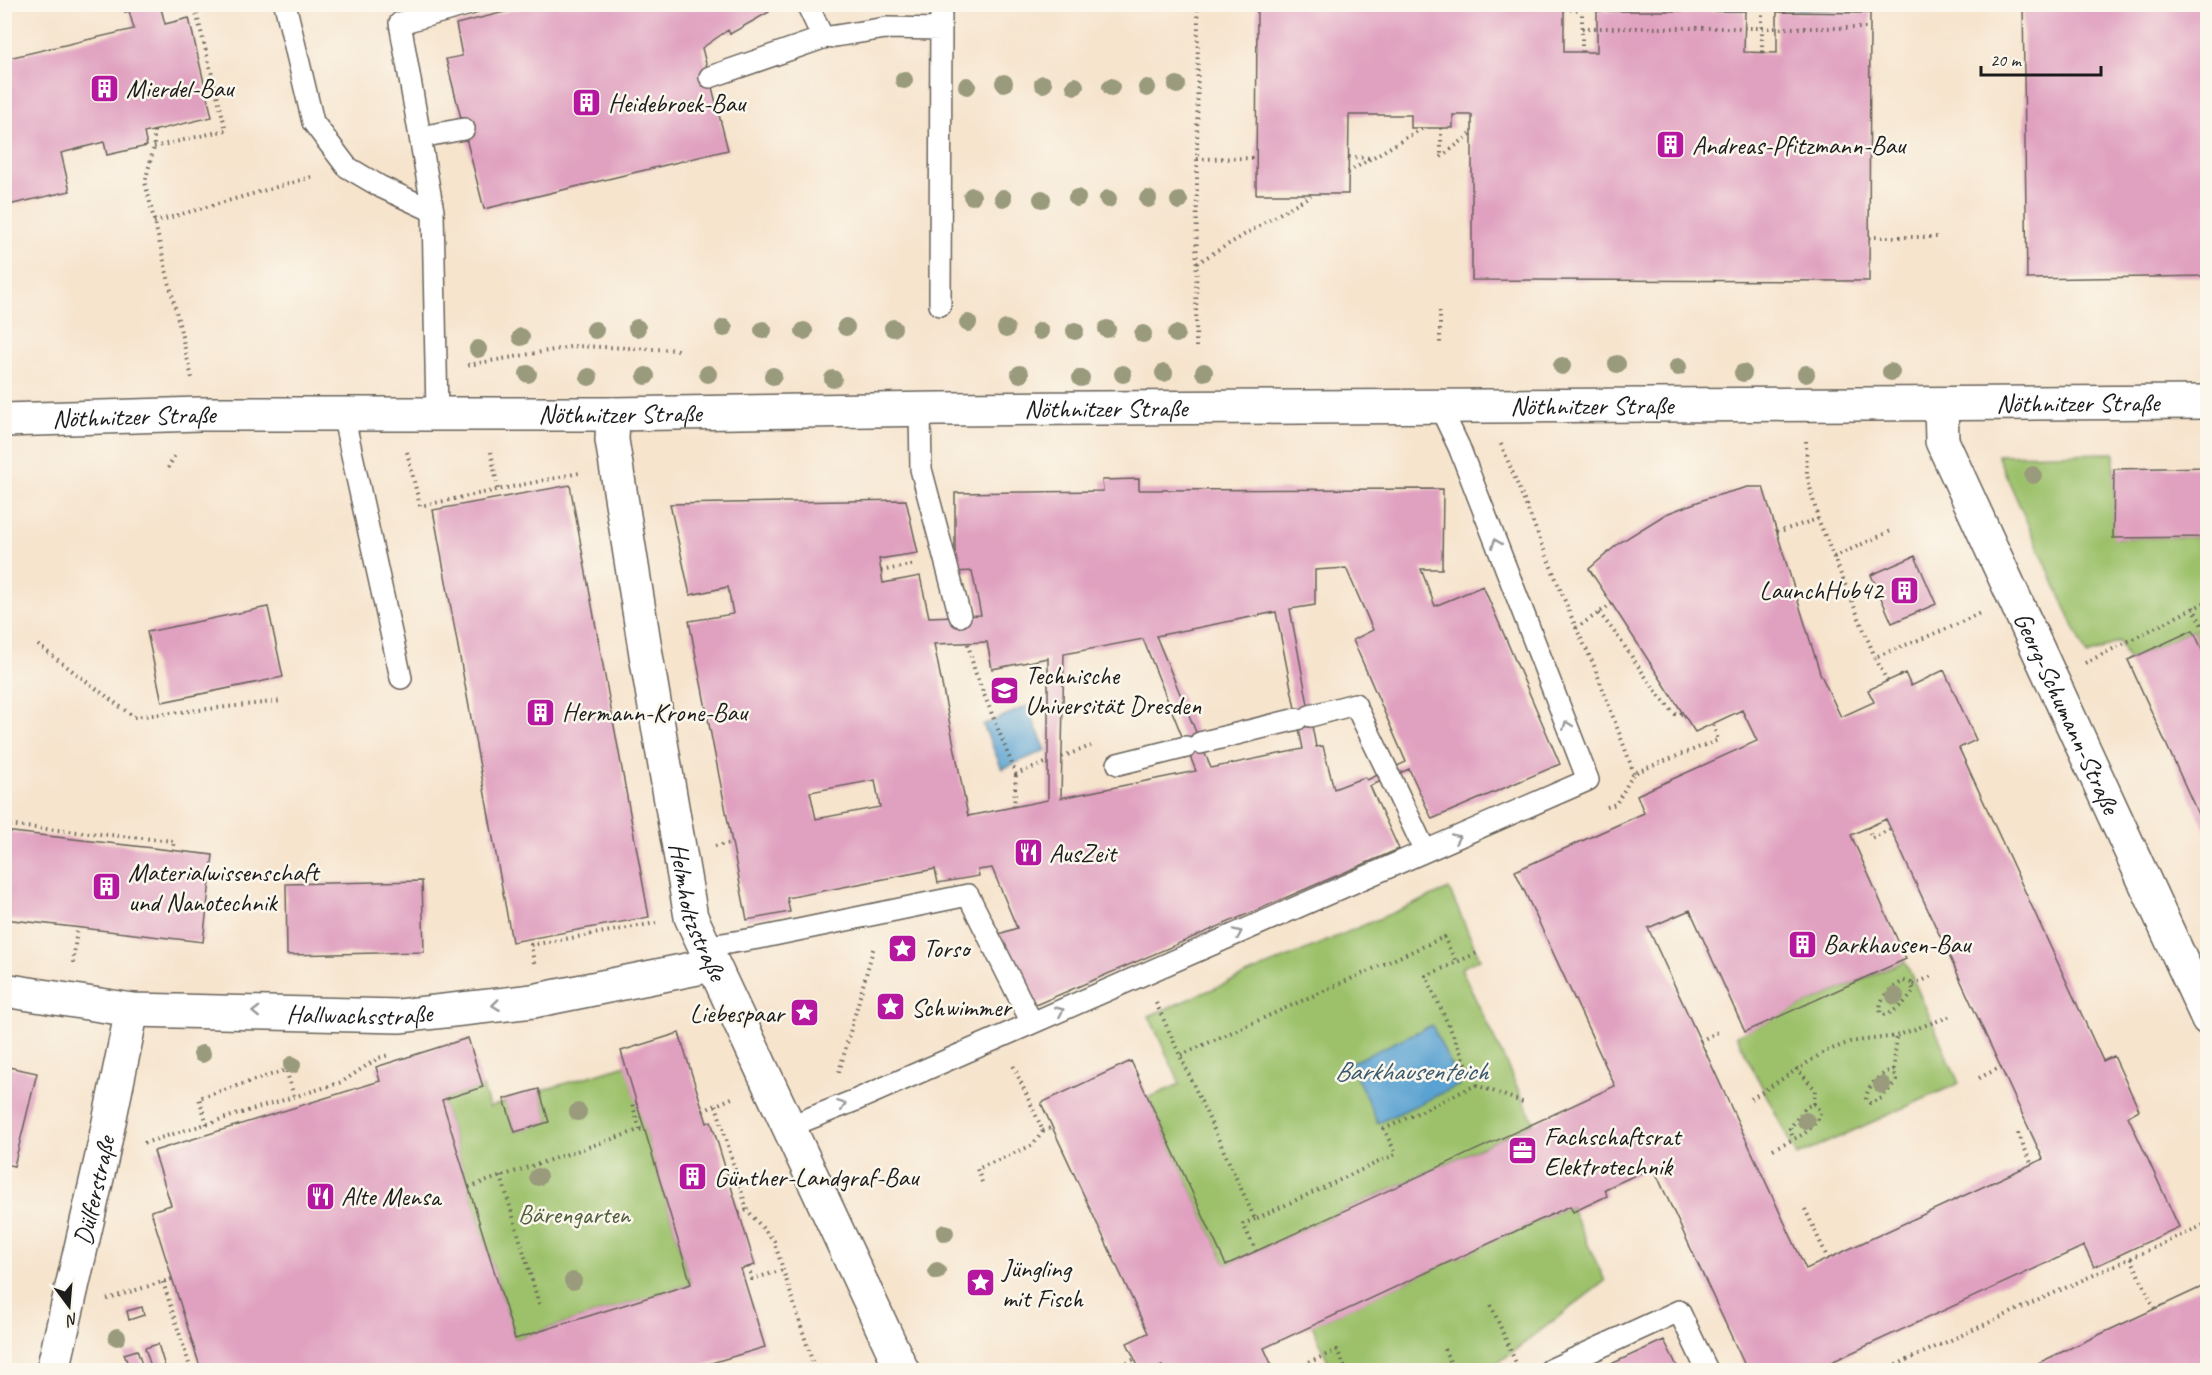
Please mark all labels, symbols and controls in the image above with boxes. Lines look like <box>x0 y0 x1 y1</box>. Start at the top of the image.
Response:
scale bar <box>1981 39 2101 77</box>
text: 20 m <box>1990 49 2023 71</box>
building icon: Mierdel-Bau <box>89 72 121 104</box>
place label: Mierdel-Bau <box>126 72 236 105</box>
building icon: Heidebroek-Bau <box>571 87 603 119</box>
place label: Heidebroek-Bau <box>608 87 748 120</box>
building icon: Andreas-Pfitzmann-Bau <box>1655 129 1687 161</box>
place label: Andreas-Pfitzmann-Bau <box>1692 129 1908 162</box>
street label: Nöthnitzer Straße <box>1996 386 2162 420</box>
street label: Nöthnitzer Straße <box>1510 388 1676 422</box>
street label: Nöthnitzer Straße <box>1024 391 1190 425</box>
street label: Nöthnitzer Straße <box>538 396 704 431</box>
street label: Nöthnitzer Straße <box>52 398 218 435</box>
one-way arrow <box>1491 538 1503 549</box>
place label: LaunchHub42 <box>1759 574 1885 607</box>
building icon: LaunchHub42 <box>1888 574 1920 606</box>
street label: Georg-Schumann-Straße <box>2006 606 2129 821</box>
place label: Technische Universität Dresden <box>1025 659 1201 722</box>
school or university icon: Technische Universität Dresden <box>988 674 1020 706</box>
building icon: Hermann-Krone-Bau <box>525 696 557 728</box>
place label: Hermann-Krone-Bau <box>562 696 750 729</box>
one-way arrow <box>1562 720 1574 731</box>
one-way arrow <box>1449 833 1460 845</box>
restaurant icon: AusZeit <box>1012 837 1044 869</box>
place label: AusZeit <box>1049 837 1118 870</box>
street label: Helmholtzstraße <box>662 840 736 988</box>
place label: Materialwissenschaft und Nanotechnik <box>128 856 321 919</box>
building icon: Materialwissenschaft und Nanotechnik <box>91 871 123 903</box>
one-way arrow <box>1232 928 1243 940</box>
building icon: Barkhausen-Bau <box>1786 928 1818 960</box>
place label: Barkhausen-Bau <box>1823 928 1973 961</box>
place icon: Torso <box>886 932 918 964</box>
place label: Torso <box>923 932 972 965</box>
place icon: Schwimmer <box>874 991 906 1023</box>
place label: Schwimmer <box>911 991 1013 1024</box>
street label: Hallwachsstraße <box>286 996 436 1033</box>
place label: Liebespaar <box>690 997 787 1030</box>
place icon: Liebespaar <box>789 997 821 1029</box>
one-way arrow <box>491 999 501 1011</box>
one-way arrow <box>252 1006 261 1018</box>
one-way arrow <box>1053 1006 1064 1018</box>
water label: Barkhausenteich <box>1334 1054 1489 1088</box>
one-way arrow <box>837 1100 847 1113</box>
place label: Fachschaftsrat Elektrotechnik <box>1544 1120 1683 1183</box>
street label: Dülferstraße <box>66 1131 123 1248</box>
office icon: Fachschaftsrat Elektrotechnik <box>1507 1135 1539 1167</box>
building icon: Günther-Landgraf-Bau <box>677 1161 709 1193</box>
place label: Günther-Landgraf-Bau <box>714 1161 921 1194</box>
restaurant icon: Alte Mensa <box>304 1180 336 1212</box>
place label: Alte Mensa <box>341 1180 443 1213</box>
park label: Bärengarten <box>518 1198 631 1231</box>
place label: Jüngling mit Fisch <box>1000 1252 1084 1315</box>
place icon: Jüngling mit Fisch <box>965 1267 997 1299</box>
north arrow <box>39 1276 99 1336</box>
text: N <box>62 1308 80 1331</box>

